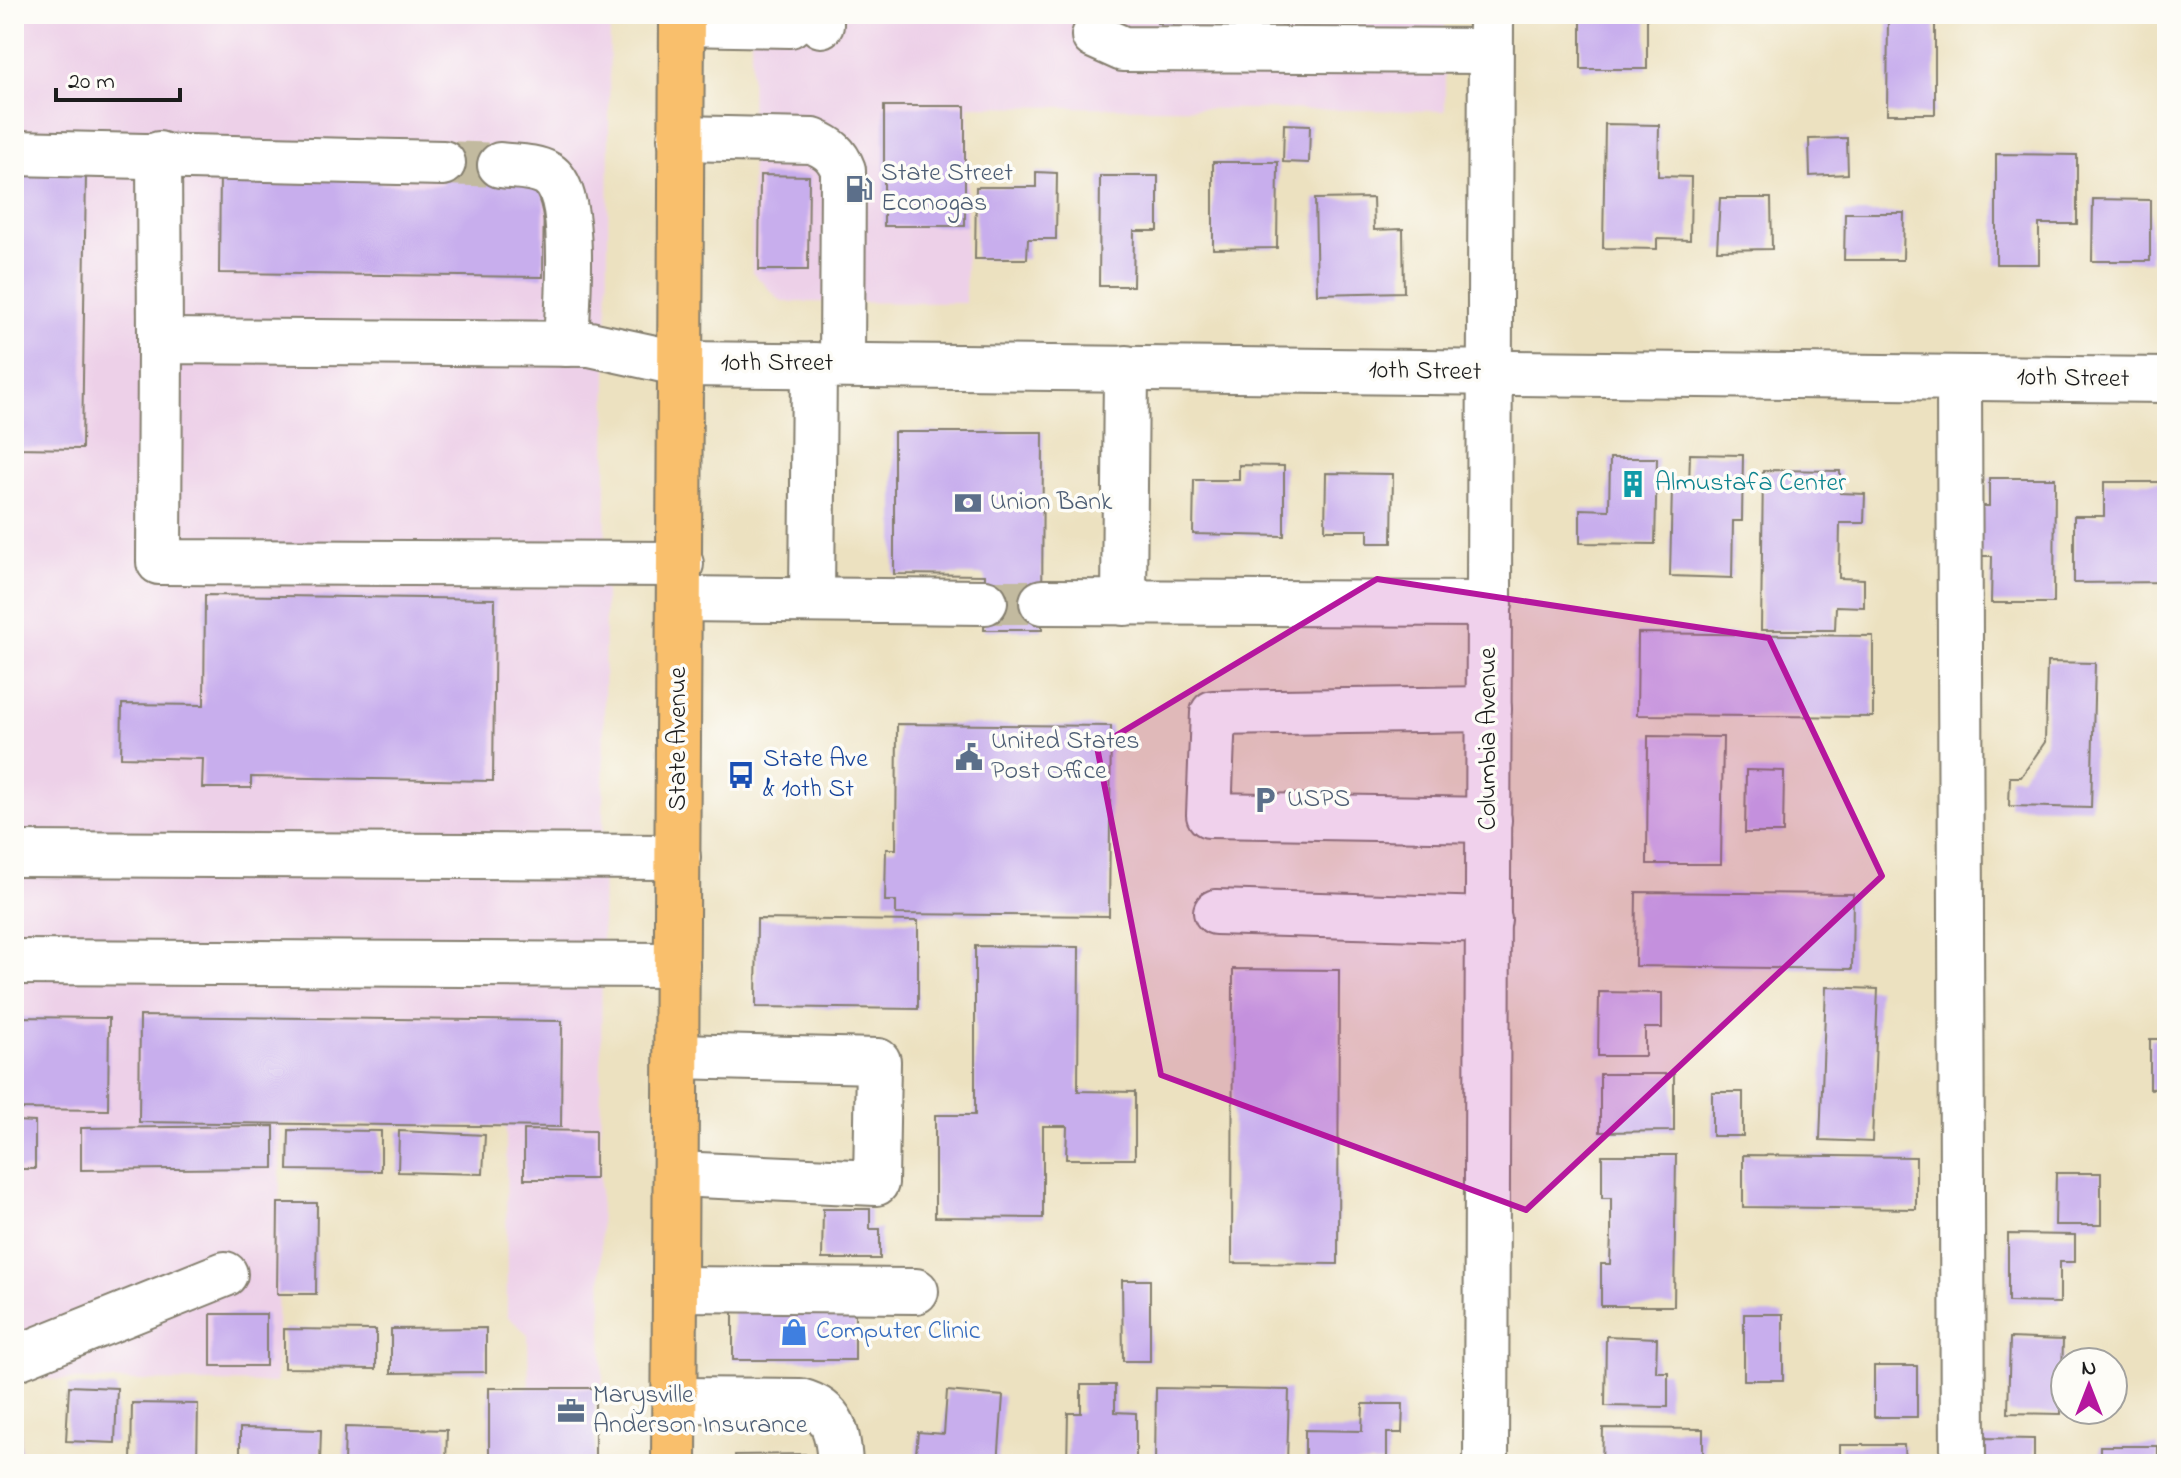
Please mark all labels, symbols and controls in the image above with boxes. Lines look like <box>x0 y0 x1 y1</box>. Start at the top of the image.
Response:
scale bar <box>56 52 180 102</box>
text: 20 m <box>68 65 115 100</box>
place label: State Street Econogas <box>881 155 1013 223</box>
fuel station icon: State Street Econogas <box>844 174 874 204</box>
street label: 10th Street <box>721 345 834 383</box>
street label: 10th Street <box>1368 352 1482 392</box>
street label: 10th Street <box>2016 359 2130 399</box>
place label: Almustafa Center <box>1655 465 1847 503</box>
building icon: Almustafa Center <box>1618 469 1648 499</box>
place label: Union Bank <box>990 484 1113 522</box>
bank icon: Union Bank <box>953 488 983 518</box>
street label: Columbia Avenue <box>1470 647 1508 831</box>
street label: State Avenue <box>660 667 698 811</box>
place label: United States Post Office <box>991 723 1140 791</box>
place label: State Ave & 10th St <box>763 741 868 809</box>
public building icon: United States Post Office <box>954 742 984 772</box>
bus stop icon: State Ave & 10th St <box>726 760 756 790</box>
place label: USPS <box>1287 781 1350 819</box>
parking icon: USPS <box>1250 785 1280 815</box>
place label: Computer Clinic <box>816 1313 981 1351</box>
shop icon: Computer Clinic <box>779 1317 809 1347</box>
north arrow <box>2049 1346 2129 1426</box>
text: N <box>2082 1353 2096 1385</box>
place label: Marysville Anderson Insurance <box>593 1377 808 1445</box>
office icon: Marysville Anderson Insurance <box>556 1396 586 1426</box>

